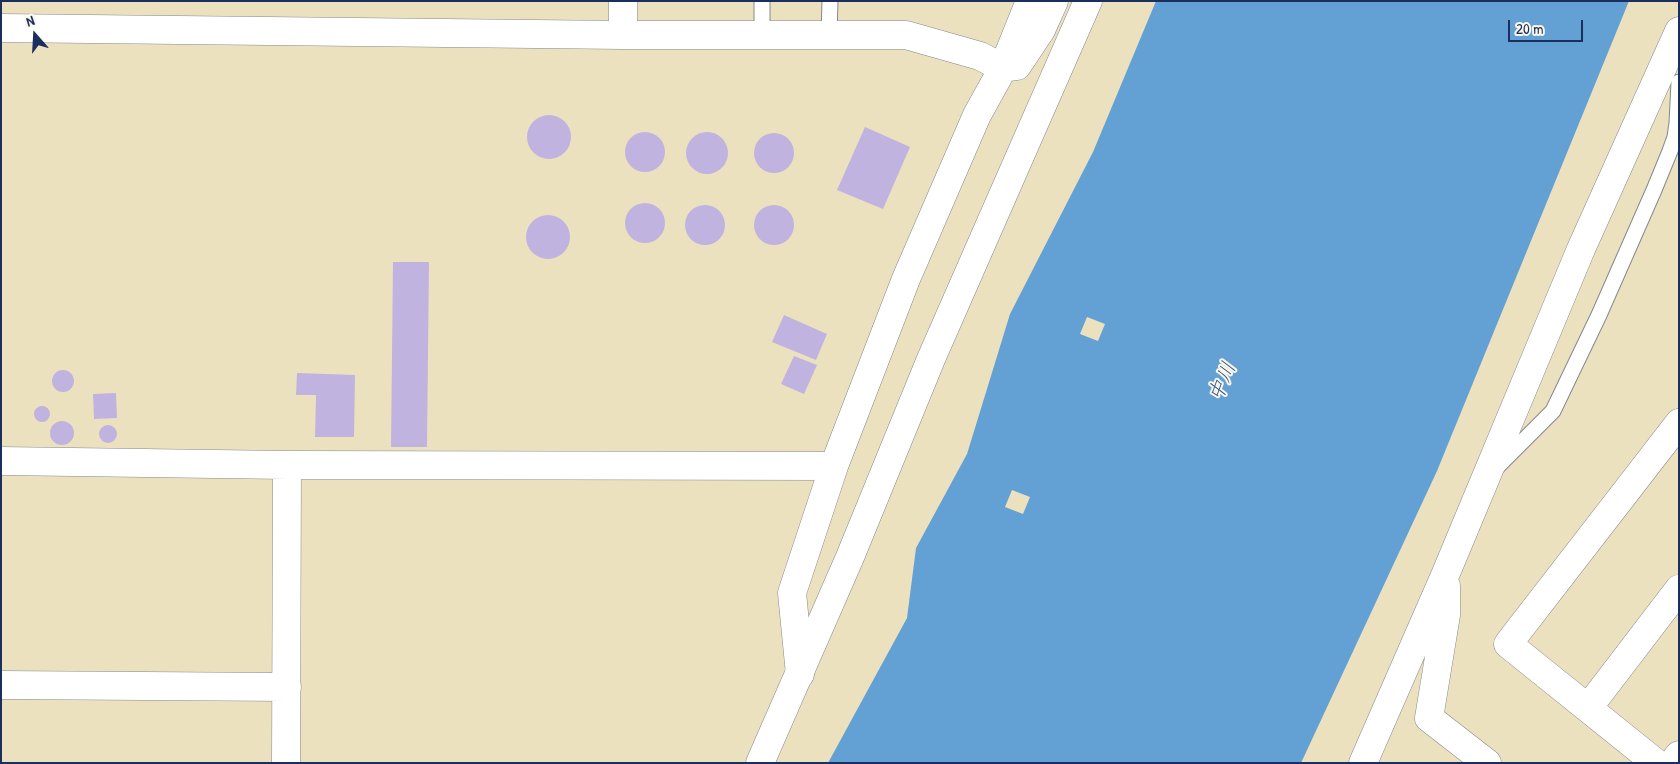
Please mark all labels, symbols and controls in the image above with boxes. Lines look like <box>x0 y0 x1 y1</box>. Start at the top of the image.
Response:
north arrow <box>10 10 60 60</box>
text: N <box>23 10 37 31</box>
scale bar <box>1510 10 1585 42</box>
text: 20 m <box>1516 18 1543 39</box>
water label: 中川 <box>1204 359 1242 405</box>

